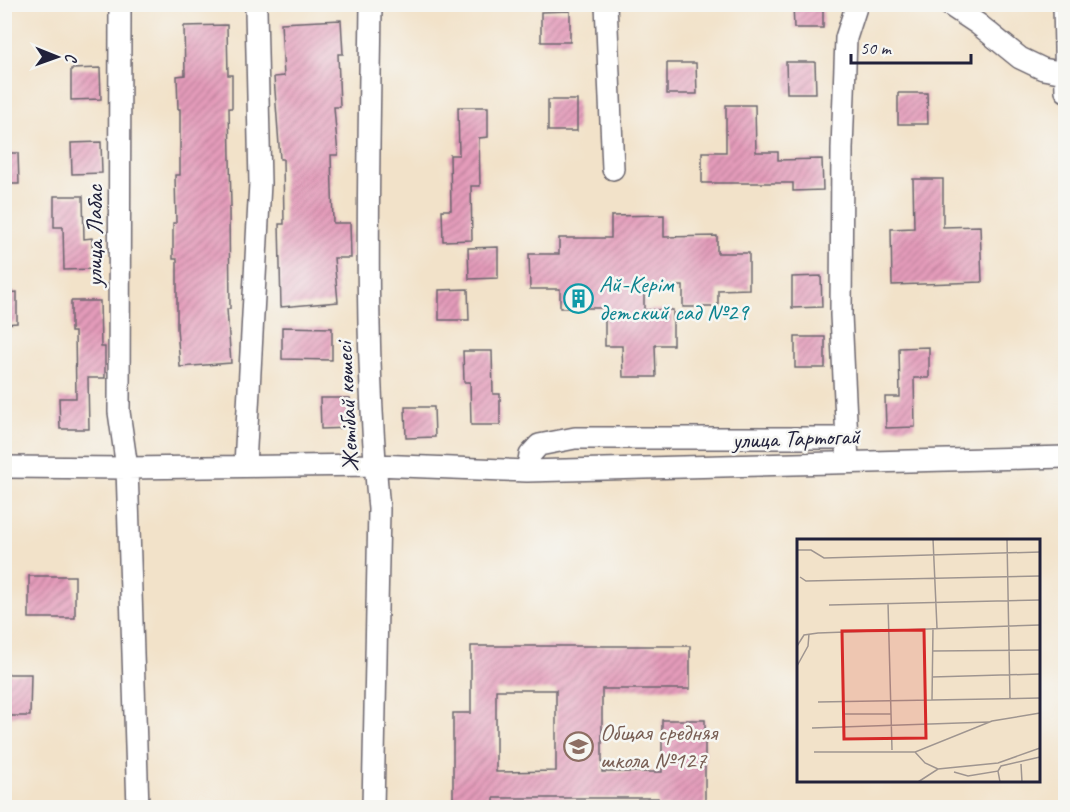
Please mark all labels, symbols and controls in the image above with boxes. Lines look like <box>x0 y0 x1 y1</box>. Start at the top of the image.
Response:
north arrow <box>27 27 87 87</box>
scale bar <box>851 27 971 65</box>
text: 50 m <box>860 37 893 59</box>
text: С <box>61 53 81 63</box>
street label: улица Лабас <box>79 184 109 289</box>
place label: Ай-Керім детский сад №29 <box>599 269 750 327</box>
building icon: Ай-Керім детский сад №29 <box>562 282 594 314</box>
street label: Жетібай көшесі <box>328 339 365 473</box>
street label: улица Тартогай <box>730 421 862 455</box>
inset map <box>797 539 1040 782</box>
place label: Общая средняя школа №127 <box>600 717 718 775</box>
school or university icon: Общая средняя школа №127 <box>563 730 595 762</box>

